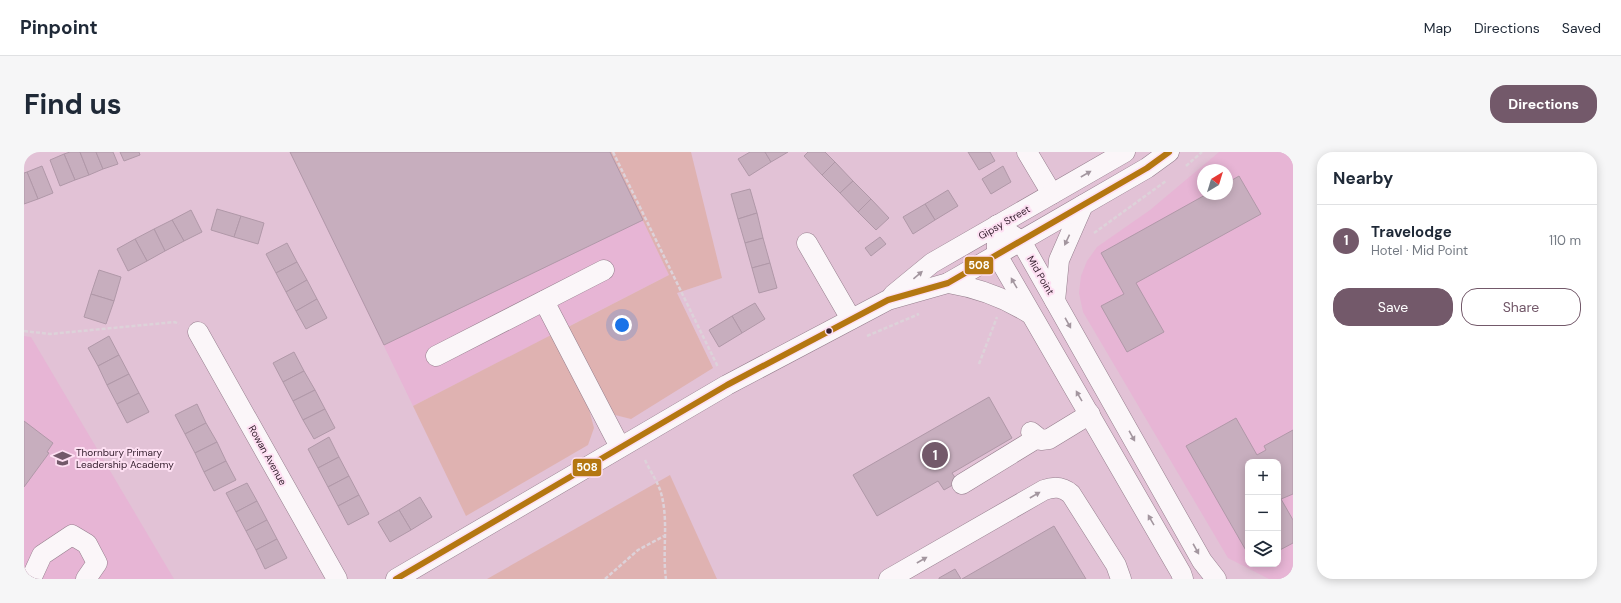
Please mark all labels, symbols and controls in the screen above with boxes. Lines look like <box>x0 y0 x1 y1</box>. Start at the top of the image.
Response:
text: Pinpoint <box>20 15 98 40</box>
text: Map <box>1424 19 1452 37</box>
text: Directions <box>1474 19 1540 37</box>
text: Saved <box>1562 19 1601 37</box>
button: Directions <box>1490 85 1597 123</box>
text: Find us <box>24 86 122 123</box>
north arrow <box>1197 164 1233 200</box>
text: Nearby <box>1333 167 1393 189</box>
one-way arrow <box>1080 171 1092 178</box>
street label: Gipsy Street <box>976 202 1033 242</box>
text: Travelodge <box>1371 222 1452 242</box>
text: 1 <box>1344 232 1348 249</box>
text: 110 m <box>1549 232 1581 249</box>
one-way arrow <box>1064 234 1070 246</box>
text: Hotel · Mid Point <box>1371 242 1468 259</box>
street label: Mid Point <box>1024 253 1057 297</box>
line badge: 508 <box>964 256 994 275</box>
text: 508 <box>968 258 990 272</box>
one-way arrow <box>912 270 923 279</box>
one-way arrow <box>1010 277 1017 289</box>
button: Save <box>1333 288 1453 326</box>
button: Share <box>1461 288 1581 326</box>
your location <box>612 315 632 335</box>
one-way arrow <box>1065 317 1071 329</box>
unlabelled marker <box>824 326 834 336</box>
one-way arrow <box>1076 390 1083 402</box>
street label: Rowan Avenue <box>246 423 290 488</box>
one-way arrow <box>1128 430 1135 442</box>
pin: 1 <box>922 440 948 470</box>
place label: Thornbury Primary Leadership Academy <box>76 446 174 471</box>
school or university icon: Thornbury Primary Leadership Academy <box>53 448 73 468</box>
line badge: 508 <box>572 458 602 477</box>
map controls <box>1245 459 1281 567</box>
button: + <box>1245 459 1281 495</box>
text: 508 <box>576 460 598 474</box>
one-way arrow <box>1029 491 1041 498</box>
button: − <box>1245 495 1281 531</box>
one-way arrow <box>1148 514 1155 526</box>
button: layers <box>1245 531 1281 567</box>
one-way arrow <box>1192 543 1199 555</box>
one-way arrow <box>916 556 928 563</box>

